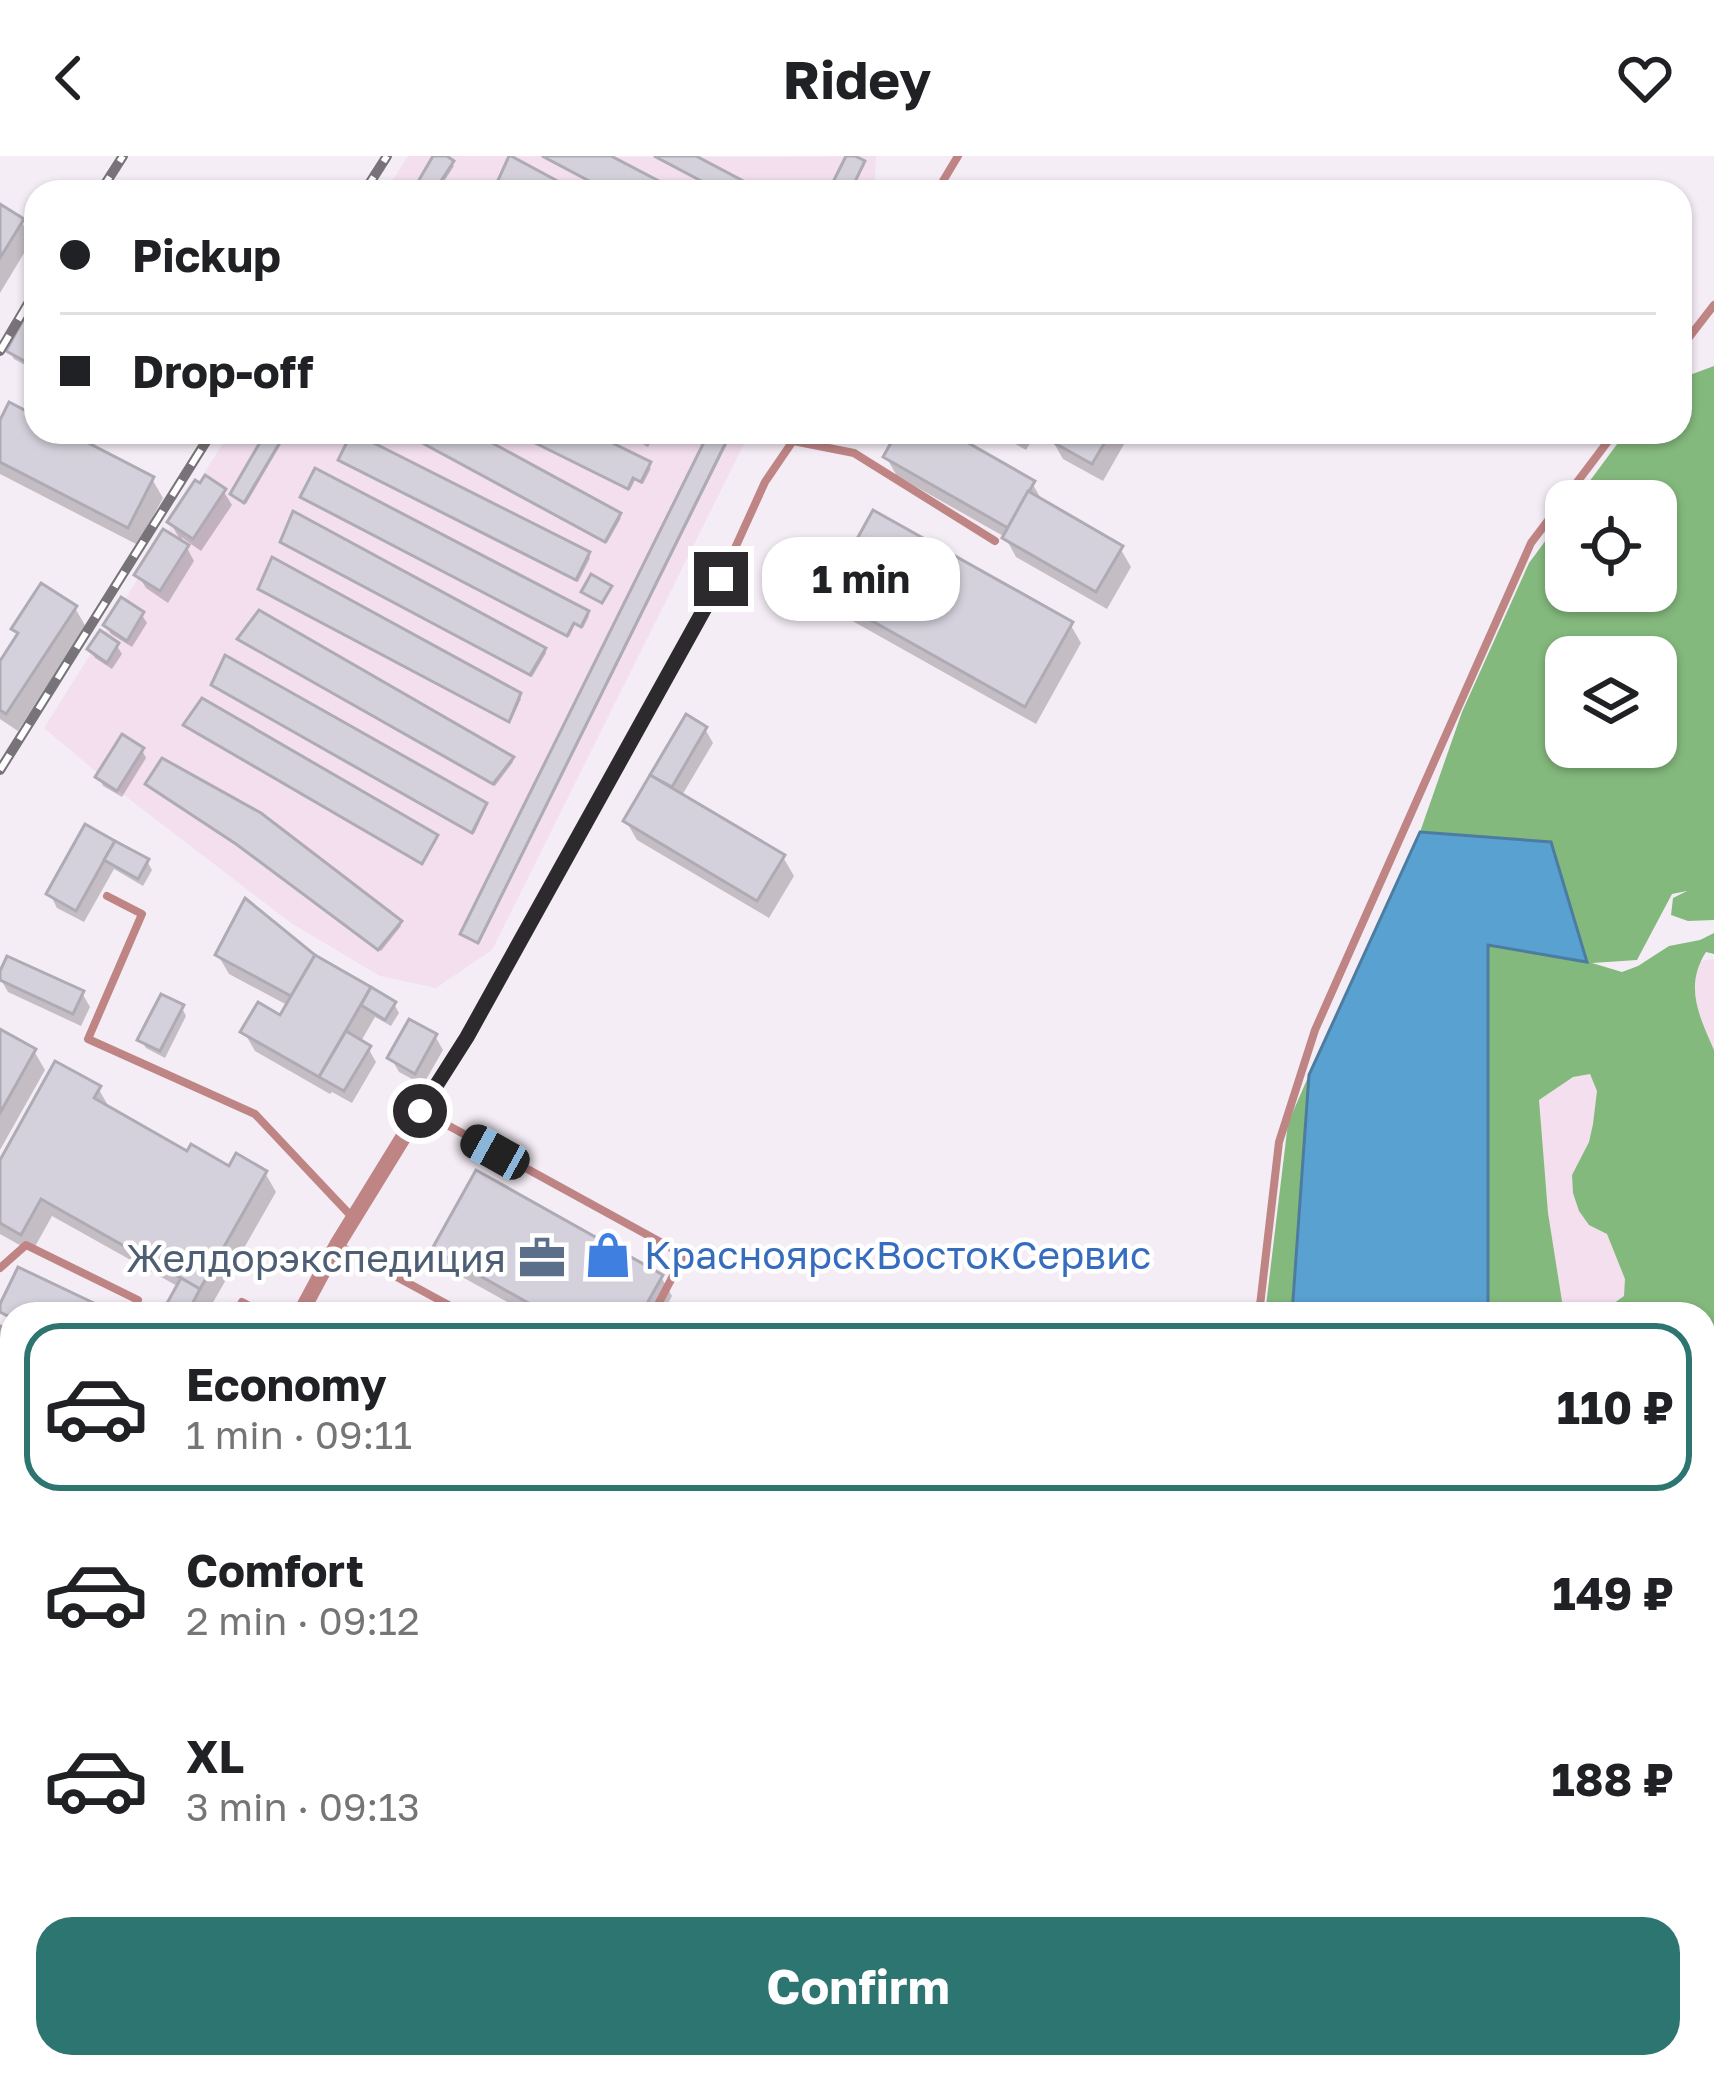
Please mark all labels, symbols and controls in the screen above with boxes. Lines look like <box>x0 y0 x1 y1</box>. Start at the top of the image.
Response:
icon: back <box>36 45 102 111</box>
icon: heart <box>1612 45 1678 111</box>
text: Ridey <box>783 46 931 111</box>
text: Pickup <box>132 228 281 282</box>
text: Drop-off <box>132 344 313 398</box>
map controls <box>1545 480 1677 768</box>
button: locate <box>1545 480 1677 612</box>
callout: 1 min <box>763 537 961 621</box>
route end <box>694 552 748 606</box>
text: 1 min <box>812 555 910 602</box>
button: layers <box>1545 636 1677 768</box>
route start <box>393 1084 447 1138</box>
car <box>455 1119 535 1185</box>
shop icon: КрасноярскВостокСервис <box>583 1230 633 1280</box>
place label: КрасноярскВостокСервис <box>644 1231 1151 1278</box>
office icon: Желдорэкспедиция <box>517 1233 567 1283</box>
place label: Желдорэкспедиция <box>126 1234 506 1281</box>
icon: car <box>42 1353 150 1461</box>
text: Economy <box>186 1357 387 1411</box>
text: 110 ₽ <box>1557 1380 1674 1434</box>
text: 1 min · 09:11 <box>186 1411 412 1458</box>
icon: car <box>42 1539 150 1647</box>
text: Comfort <box>186 1543 364 1597</box>
text: 149 ₽ <box>1552 1566 1674 1620</box>
text: 2 min · 09:12 <box>186 1597 420 1644</box>
icon: car <box>42 1725 150 1833</box>
text: XL <box>186 1729 244 1783</box>
text: 188 ₽ <box>1552 1752 1674 1806</box>
text: 3 min · 09:13 <box>186 1783 420 1830</box>
button: Confirm <box>36 1917 1680 2055</box>

